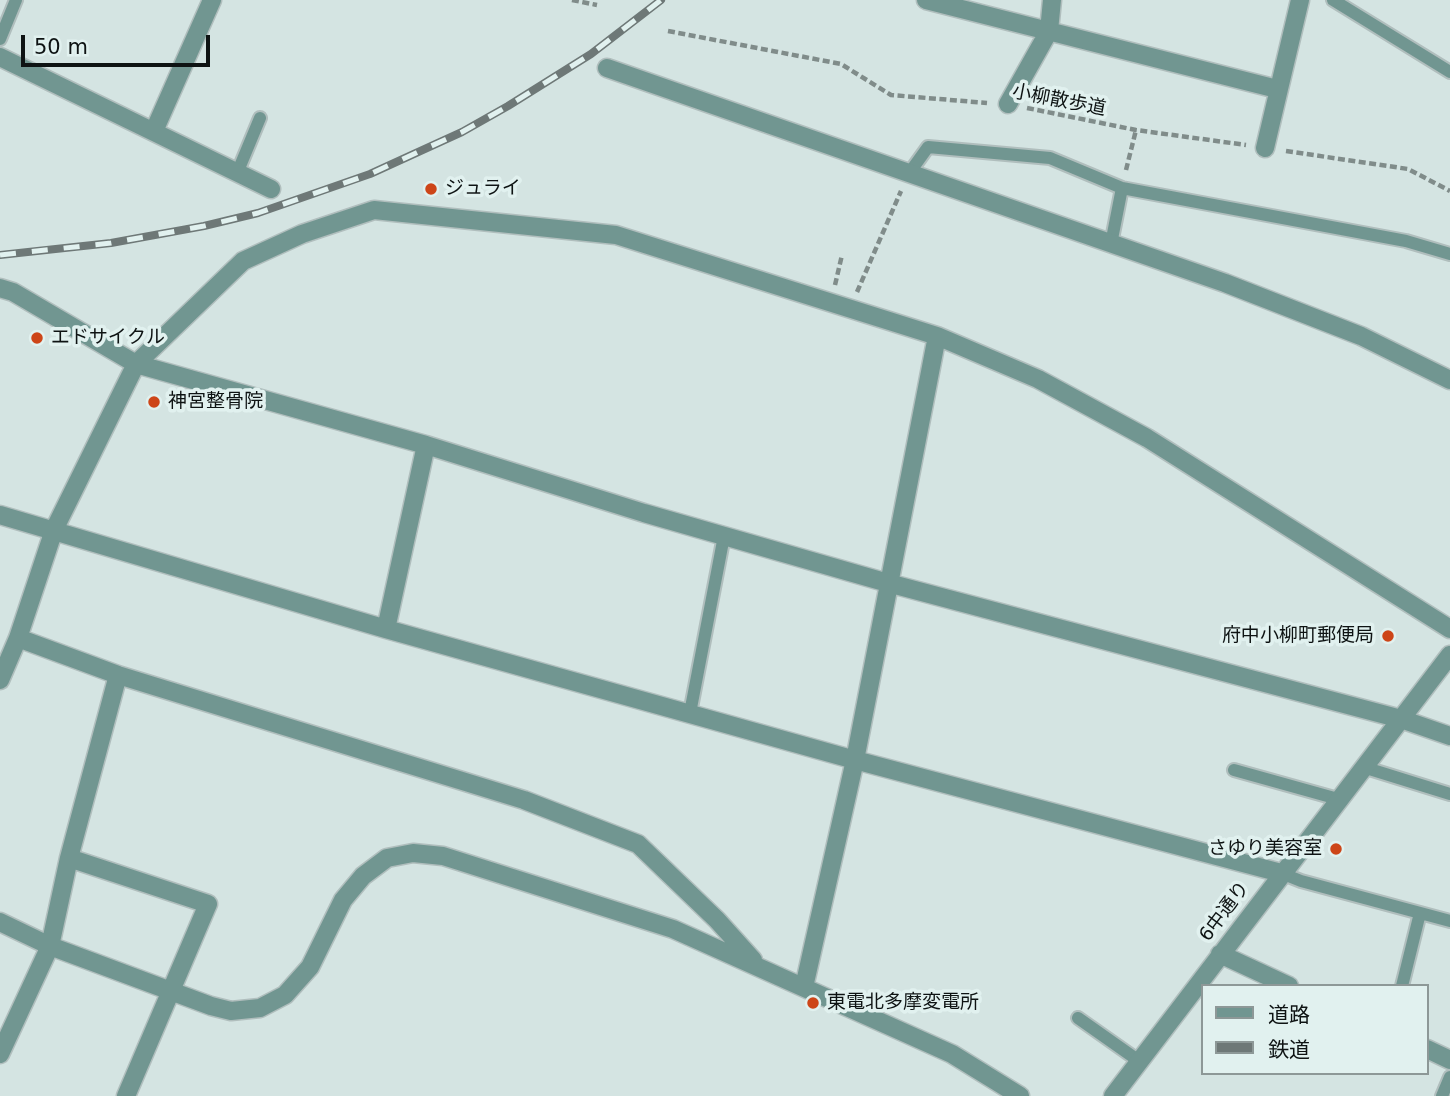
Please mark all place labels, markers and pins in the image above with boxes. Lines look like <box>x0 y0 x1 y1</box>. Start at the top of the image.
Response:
place label: ジュライ <box>445 178 521 200</box>
marker: ジュライ <box>423 181 439 197</box>
place label: エドサイクル <box>51 327 165 349</box>
marker: エドサイクル <box>29 330 45 346</box>
place label: 神宮整骨院 <box>168 391 263 413</box>
marker: 神宮整骨院 <box>146 394 162 410</box>
place label: 府中小柳町郵便局 <box>1222 625 1374 647</box>
marker: 府中小柳町郵便局 <box>1380 628 1396 644</box>
place label: さゆり美容室 <box>1208 838 1322 860</box>
marker: さゆり美容室 <box>1328 841 1344 857</box>
place label: 東電北多摩変電所 <box>827 992 979 1014</box>
marker: 東電北多摩変電所 <box>805 995 821 1011</box>

